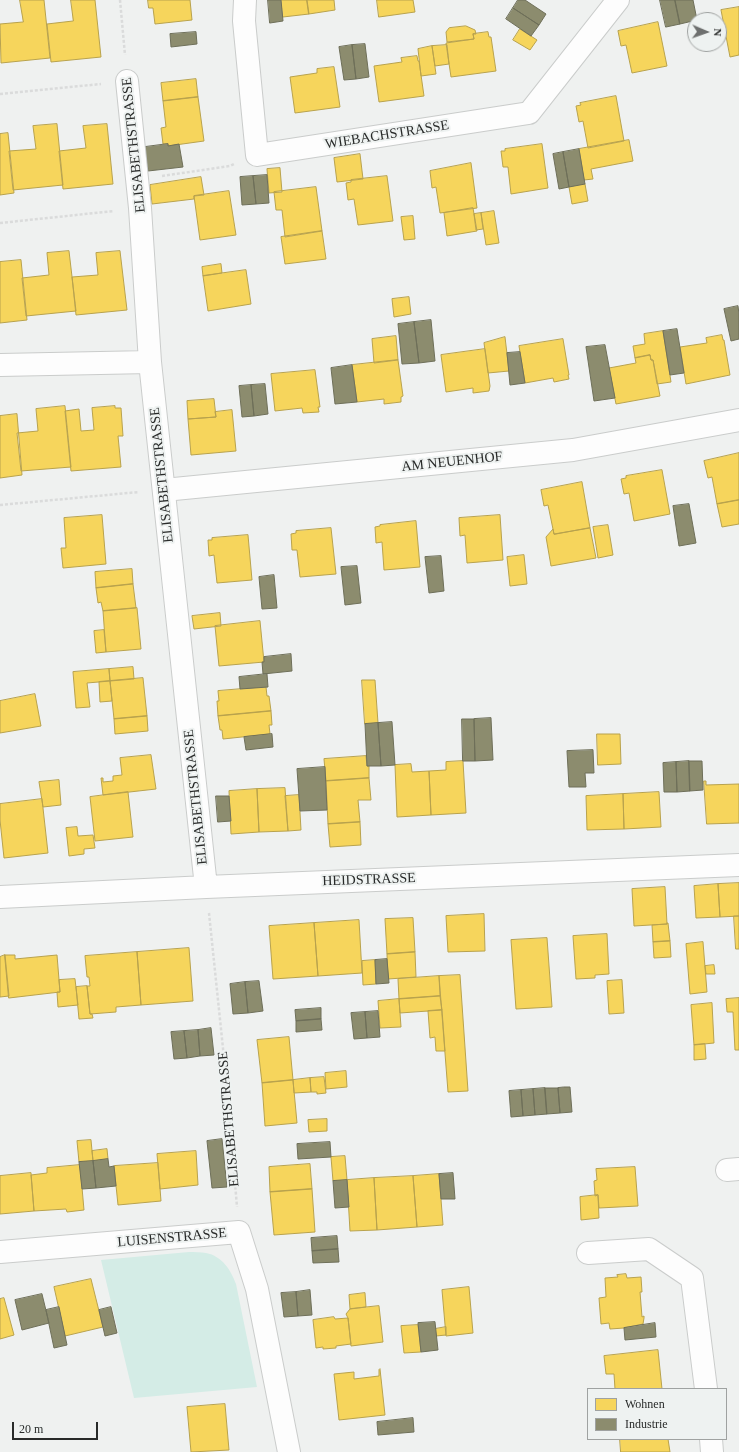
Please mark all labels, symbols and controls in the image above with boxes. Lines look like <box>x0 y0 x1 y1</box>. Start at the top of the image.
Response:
north arrow <box>687 12 727 52</box>
text: N <box>712 28 724 37</box>
street label: ELISABETHSTRASSE <box>119 76 149 214</box>
street label: WIEBACHSTRASSE <box>324 117 450 153</box>
street label: ELISABETHSTRASSE <box>147 406 177 544</box>
street label: AM NEUENHOF <box>401 448 503 476</box>
street label: ELISABETHSTRASSE <box>181 728 211 866</box>
street label: HEIDSTRASSE <box>322 870 416 890</box>
street label: ELISABETHSTRASSE <box>215 1050 243 1188</box>
street label: LUISENSTRASSE <box>117 1225 227 1251</box>
legend <box>587 1388 727 1440</box>
text: Wohnen <box>625 1397 665 1411</box>
scale bar <box>14 1414 100 1440</box>
text: Industrie <box>625 1417 668 1431</box>
text: 20 m <box>19 1422 43 1436</box>

